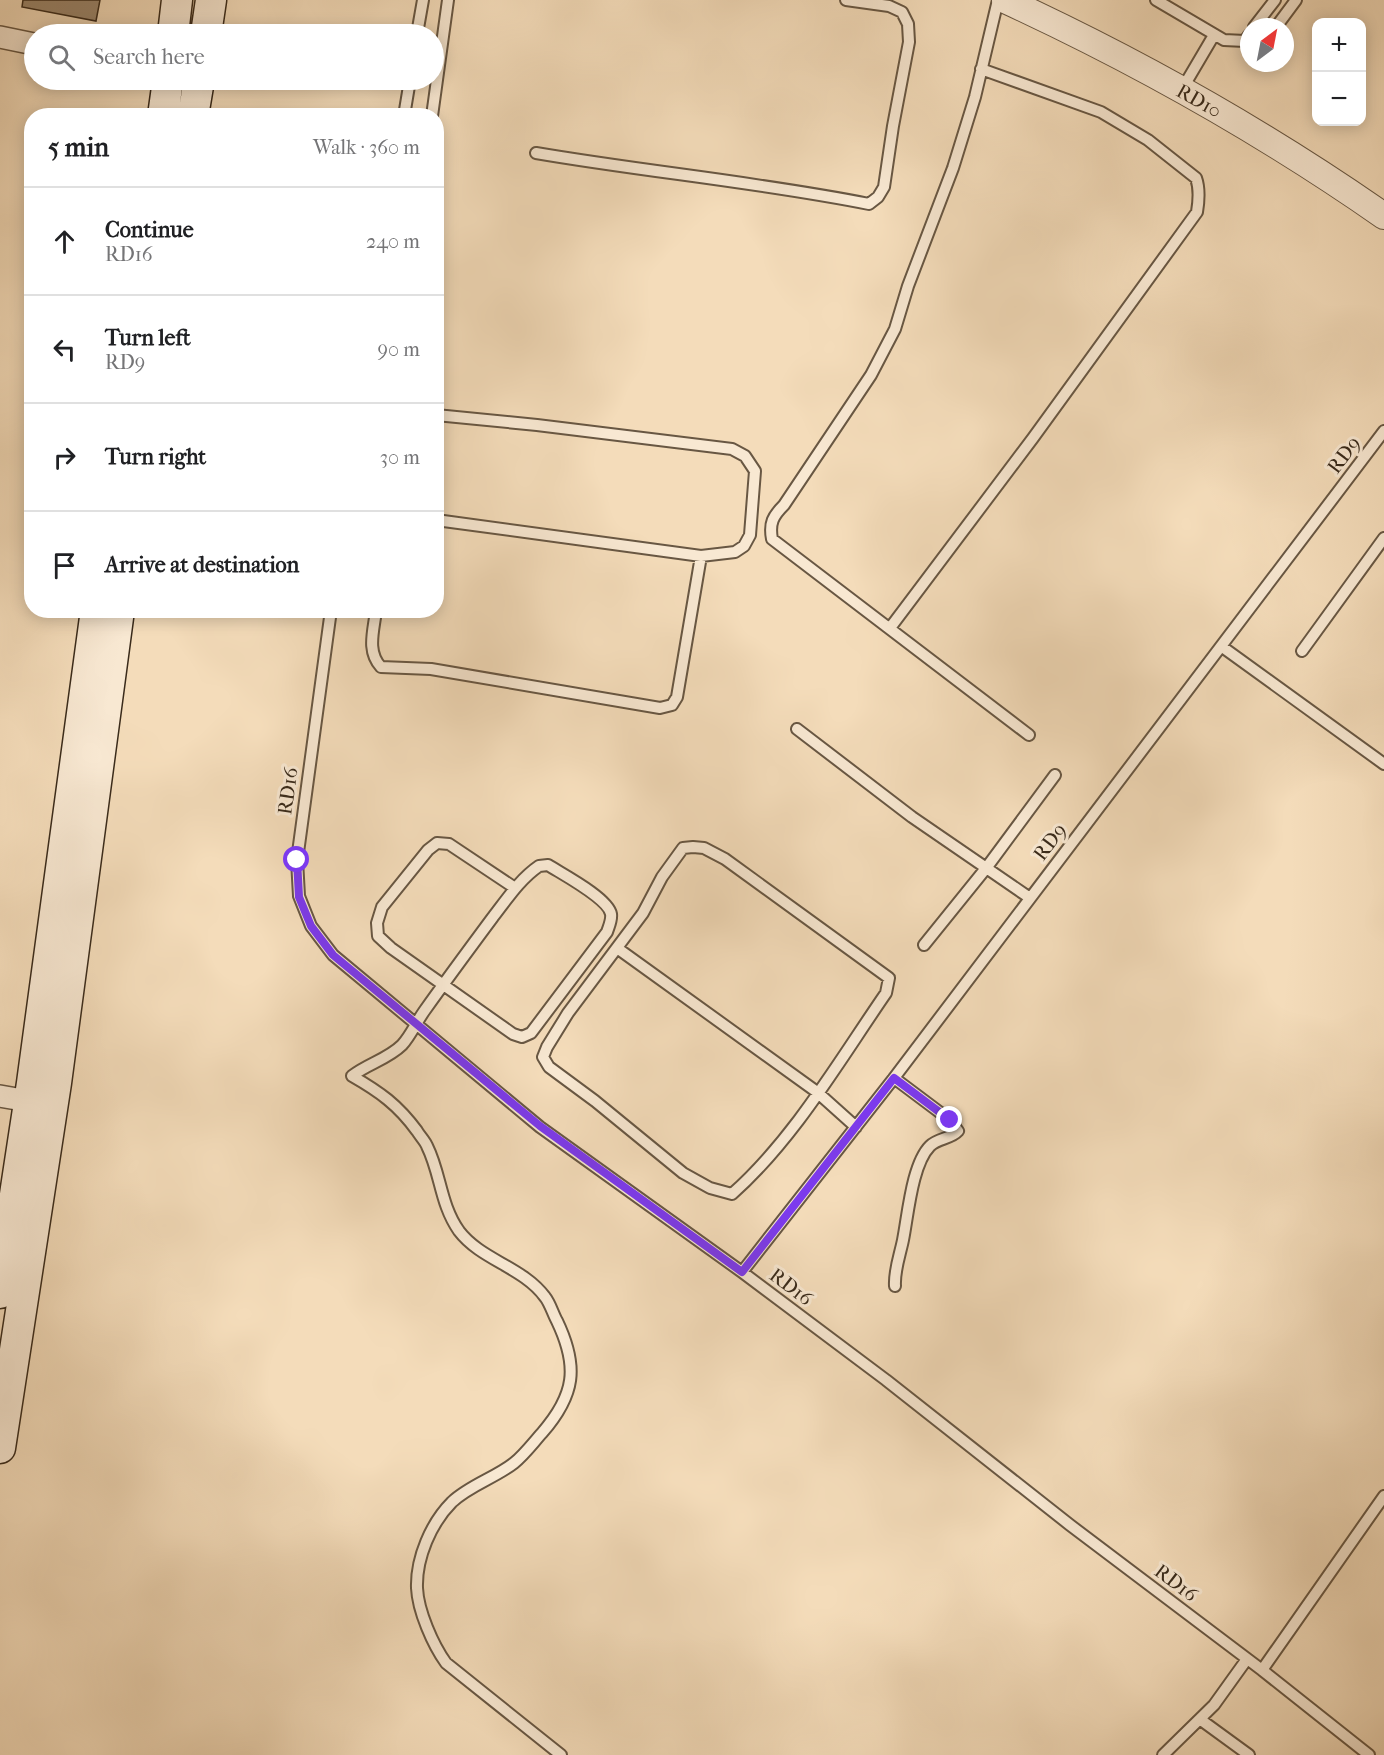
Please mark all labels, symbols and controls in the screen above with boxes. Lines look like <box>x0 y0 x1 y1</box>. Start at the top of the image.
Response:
north arrow <box>1240 18 1294 72</box>
map controls <box>1312 18 1366 126</box>
button: + <box>1312 18 1366 72</box>
search box <box>24 24 444 90</box>
icon: search <box>45 41 78 74</box>
text: Search here <box>93 44 205 70</box>
button: − <box>1312 72 1366 126</box>
street label: RD10 <box>1173 79 1225 123</box>
text: 5 min <box>48 132 109 163</box>
text: Walk · 360 m <box>313 136 420 159</box>
text: Continue <box>105 217 194 243</box>
icon: ahead <box>48 225 81 258</box>
text: 240 m <box>366 230 420 253</box>
text: RD16 <box>105 243 153 266</box>
text: Turn left <box>105 325 191 351</box>
icon: left <box>48 333 81 366</box>
text: 90 m <box>378 338 420 361</box>
text: RD9 <box>105 351 145 374</box>
street label: RD9 <box>1323 432 1365 478</box>
icon: right <box>48 441 81 474</box>
text: Turn right <box>105 444 206 470</box>
text: 30 m <box>380 446 420 469</box>
icon: arrive <box>48 549 81 582</box>
text: Arrive at destination <box>105 552 299 578</box>
street label: RD16 <box>273 766 303 816</box>
street label: RD9 <box>1029 819 1071 865</box>
route start <box>283 846 309 872</box>
route end <box>936 1106 962 1132</box>
street label: RD16 <box>765 1263 817 1311</box>
street label: RD16 <box>1150 1559 1202 1607</box>

